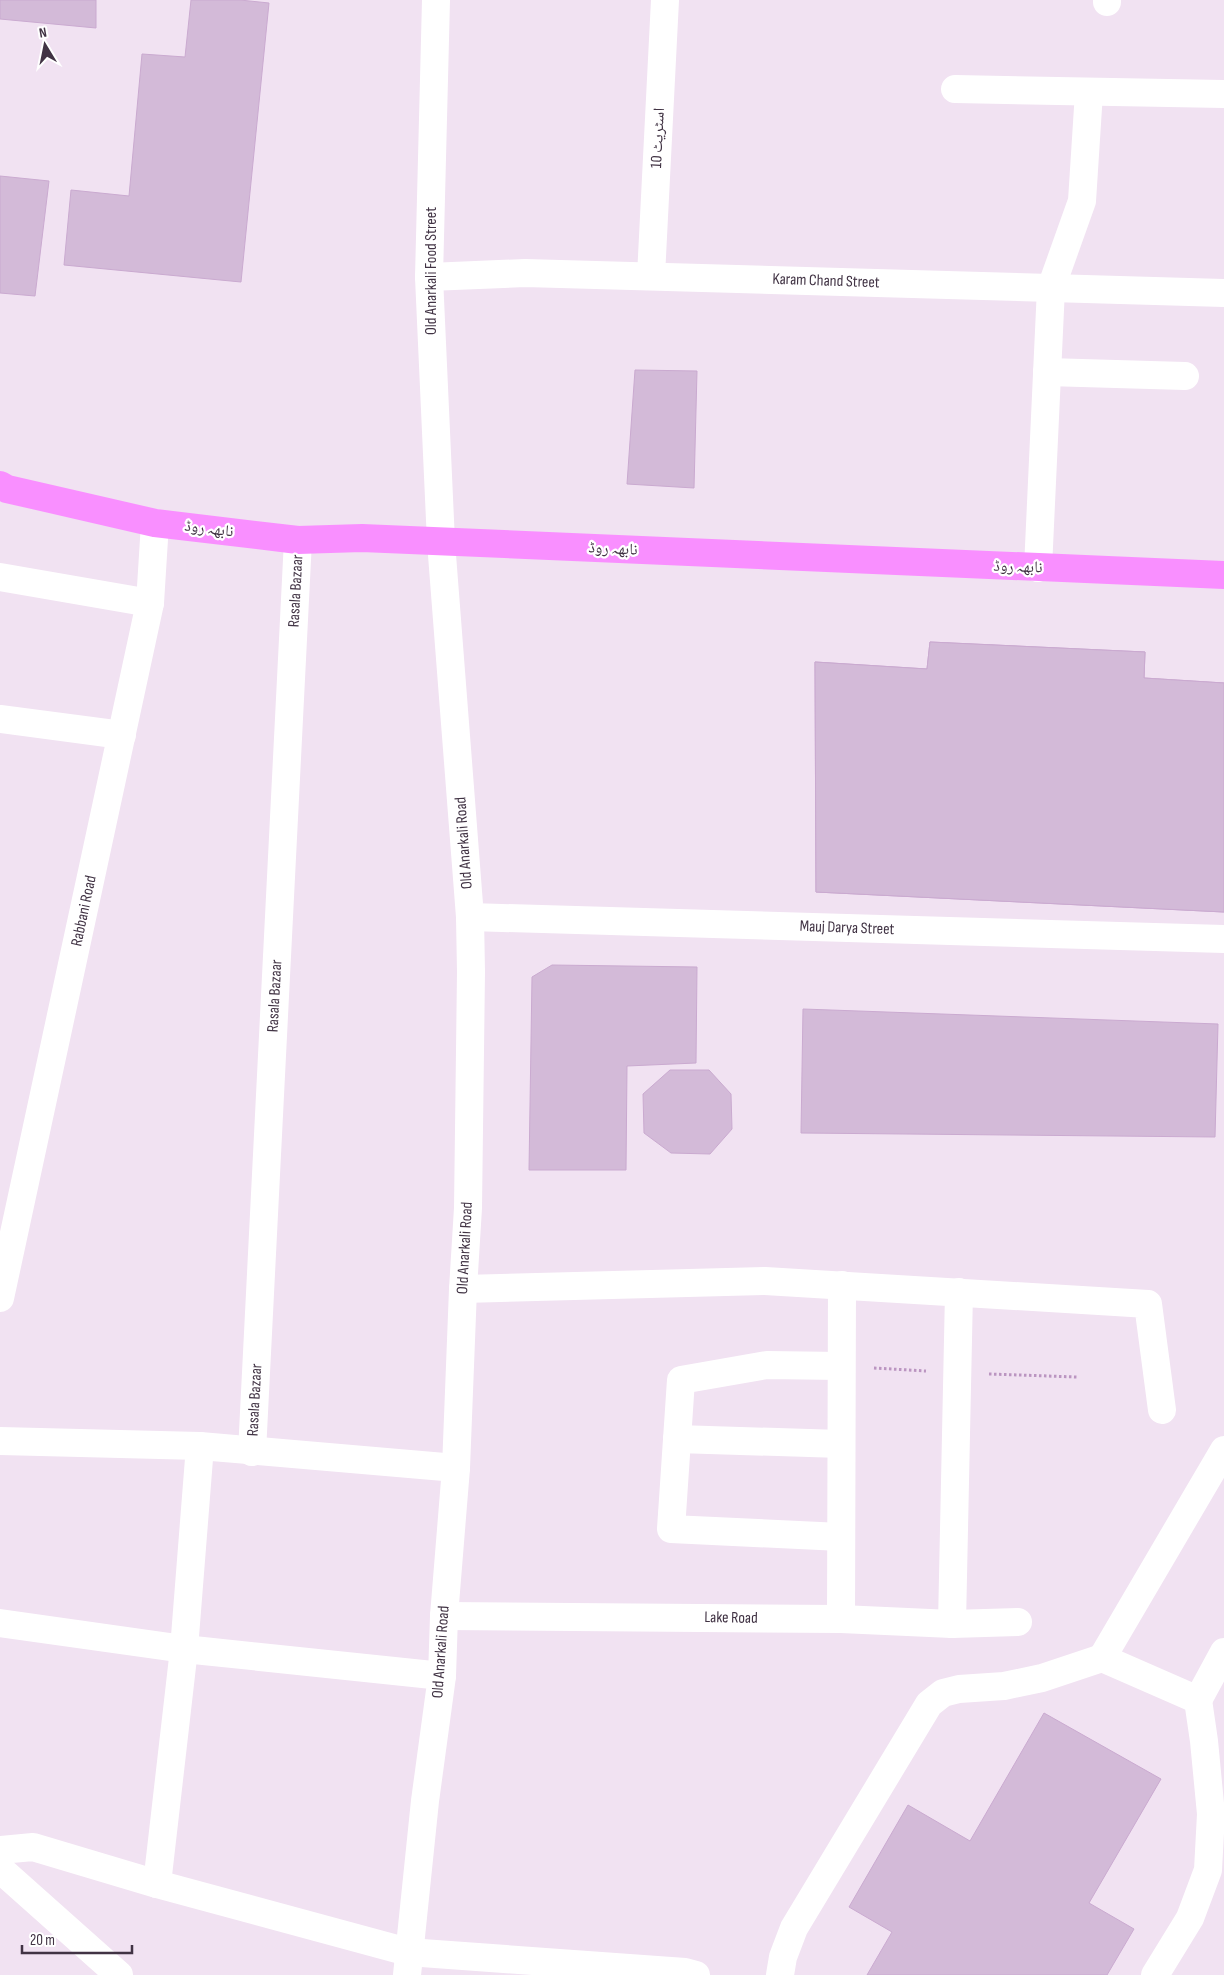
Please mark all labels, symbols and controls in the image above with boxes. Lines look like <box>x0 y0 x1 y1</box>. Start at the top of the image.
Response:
north arrow <box>20 20 70 70</box>
text: N <box>38 24 48 42</box>
street label: اسٹریٹ 10 <box>647 107 669 169</box>
street label: Old Anarkali Food Street <box>422 207 441 335</box>
street label: Karam Chand Street <box>772 270 880 292</box>
street label: نابھہ روڈ <box>183 517 235 541</box>
street label: نابھہ روڈ <box>588 538 638 560</box>
street label: Rasala Bazaar <box>285 554 307 628</box>
street label: نابھہ روڈ <box>993 557 1043 577</box>
street label: Old Anarkali Road <box>451 796 477 890</box>
street label: Rabbani Road <box>67 874 101 948</box>
street label: Mauj Darya Street <box>799 917 895 939</box>
street label: Rasala Bazaar <box>264 959 286 1033</box>
street label: Old Anarkali Road <box>453 1201 477 1295</box>
street label: Rasala Bazaar <box>244 1363 266 1437</box>
street label: Old Anarkali Road <box>428 1605 454 1699</box>
street label: Lake Road <box>704 1608 758 1628</box>
scale bar <box>22 1922 132 1954</box>
text: 20 m <box>30 1931 55 1950</box>

